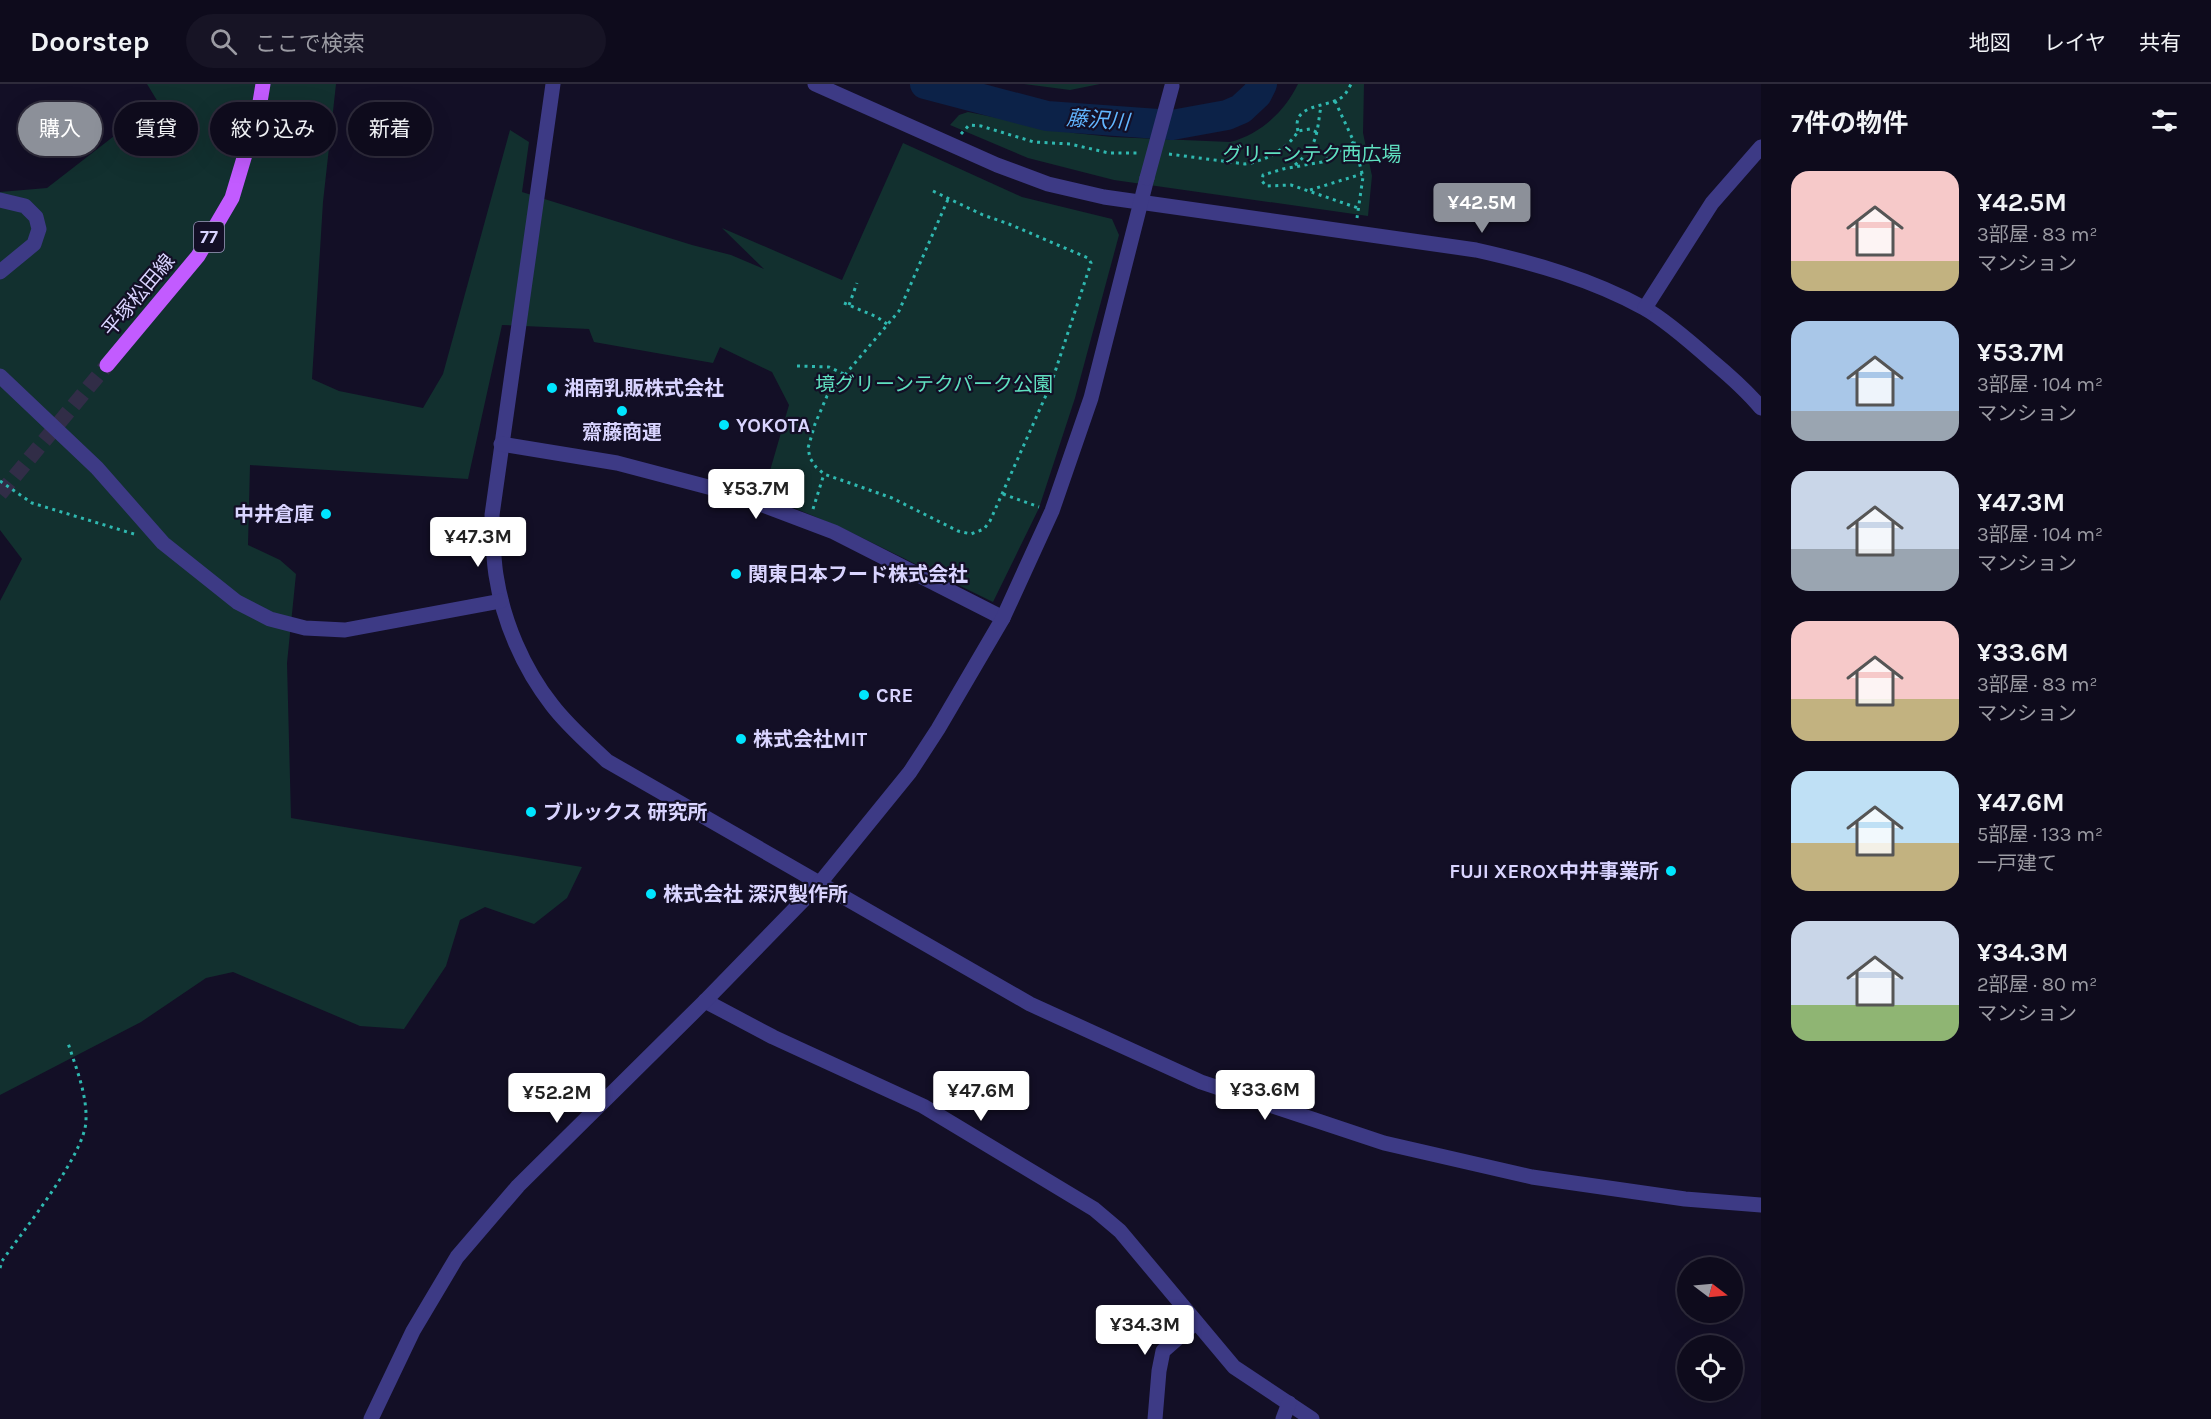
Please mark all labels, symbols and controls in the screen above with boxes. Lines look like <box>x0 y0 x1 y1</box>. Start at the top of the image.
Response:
search box <box>186 14 606 68</box>
text: Doorstep <box>30 25 150 58</box>
icon: search <box>207 25 240 58</box>
text: ここで検索 <box>255 31 365 57</box>
text: 地図 <box>1969 31 2011 55</box>
text: レイヤ <box>2044 31 2106 55</box>
text: 共有 <box>2139 31 2181 55</box>
chip: 購入 <box>18 102 102 156</box>
chip: 賃貸 <box>114 102 198 156</box>
chip: 絞り込み <box>210 102 336 156</box>
chip: 新着 <box>348 102 432 156</box>
icon: filters <box>2148 104 2181 137</box>
water label: 藤沢川 <box>1066 106 1132 134</box>
text: 7件の物件 <box>1791 108 1908 139</box>
park label: グリーンテク西広場 <box>1223 143 1402 166</box>
pin: ¥42.5M <box>1433 183 1531 234</box>
text: ¥42.5M <box>1977 187 2067 218</box>
text: ¥42.5M <box>1447 191 1517 214</box>
icon: home <box>1839 195 1911 267</box>
road number: 77 <box>194 222 224 252</box>
text: 3部屋 · 83 m² <box>1977 223 2097 246</box>
street label: 平塚松田線 <box>97 250 179 341</box>
text: マンション <box>1977 252 2077 275</box>
text: ¥53.7M <box>1977 337 2065 368</box>
icon: home <box>1839 345 1911 417</box>
park label: 境グリーンテクパーク公園 <box>815 373 1053 396</box>
text: 3部屋 · 104 m² <box>1977 373 2103 396</box>
place label: 湘南乳販株式会社 <box>564 377 724 400</box>
marker: 湘南乳販株式会社 <box>545 381 559 395</box>
text: マンション <box>1977 402 2077 425</box>
marker: 齋藤商運 <box>615 404 629 418</box>
place label: YOKOTA <box>736 414 810 437</box>
marker: YOKOTA <box>717 418 731 432</box>
place label: 齋藤商運 <box>582 421 662 444</box>
pin: ¥53.7M <box>707 469 805 520</box>
text: ¥53.7M <box>722 477 790 500</box>
text: ¥47.3M <box>1977 487 2065 518</box>
icon: home <box>1839 495 1911 567</box>
place label: 中井倉庫 <box>234 503 314 526</box>
marker: 中井倉庫 <box>319 507 333 521</box>
pin: ¥47.3M <box>429 517 527 568</box>
text: 3部屋 · 104 m² <box>1977 523 2103 546</box>
text: ¥47.3M <box>444 525 512 548</box>
text: マンション <box>1977 552 2077 575</box>
place label: 関東日本フード株式会社 <box>748 563 968 586</box>
marker: 関東日本フード株式会社 <box>729 567 743 581</box>
text: ¥33.6M <box>1977 637 2069 668</box>
icon: home <box>1839 645 1911 717</box>
text: 3部屋 · 83 m² <box>1977 673 2097 696</box>
place label: CRE <box>876 684 913 707</box>
marker: CRE <box>857 688 871 702</box>
text: マンション <box>1977 702 2077 725</box>
place label: 株式会社MIT <box>753 728 868 751</box>
marker: 株式会社MIT <box>734 732 748 746</box>
text: ¥47.6M <box>1977 787 2065 818</box>
icon: home <box>1839 795 1911 867</box>
place label: ブルックス 研究所 <box>543 801 707 824</box>
marker: ブルックス 研究所 <box>524 805 538 819</box>
text: 5部屋 · 133 m² <box>1977 823 2103 846</box>
text: 一戸建て <box>1977 852 2057 875</box>
place label: FUJI XEROX中井事業所 <box>1449 860 1659 883</box>
marker: FUJI XEROX中井事業所 <box>1664 864 1678 878</box>
place label: 株式会社 深沢製作所 <box>663 883 848 906</box>
marker: 株式会社 深沢製作所 <box>644 887 658 901</box>
text: ¥34.3M <box>1977 937 2068 968</box>
icon: home <box>1839 945 1911 1017</box>
text: 2部屋 · 80 m² <box>1977 973 2097 996</box>
text: マンション <box>1977 1002 2077 1025</box>
pin: ¥33.6M <box>1216 1070 1314 1121</box>
pin: ¥47.6M <box>932 1071 1030 1122</box>
pin: ¥52.2M <box>508 1073 606 1124</box>
text: ¥33.6M <box>1230 1078 1300 1101</box>
text: ¥47.6M <box>947 1079 1015 1102</box>
text: ¥52.2M <box>522 1081 592 1104</box>
north arrow <box>1677 1257 1743 1323</box>
map controls <box>1677 1257 1743 1401</box>
pin: ¥34.3M <box>1096 1305 1194 1356</box>
text: ¥34.3M <box>1110 1313 1180 1336</box>
button: locate <box>1677 1335 1743 1401</box>

